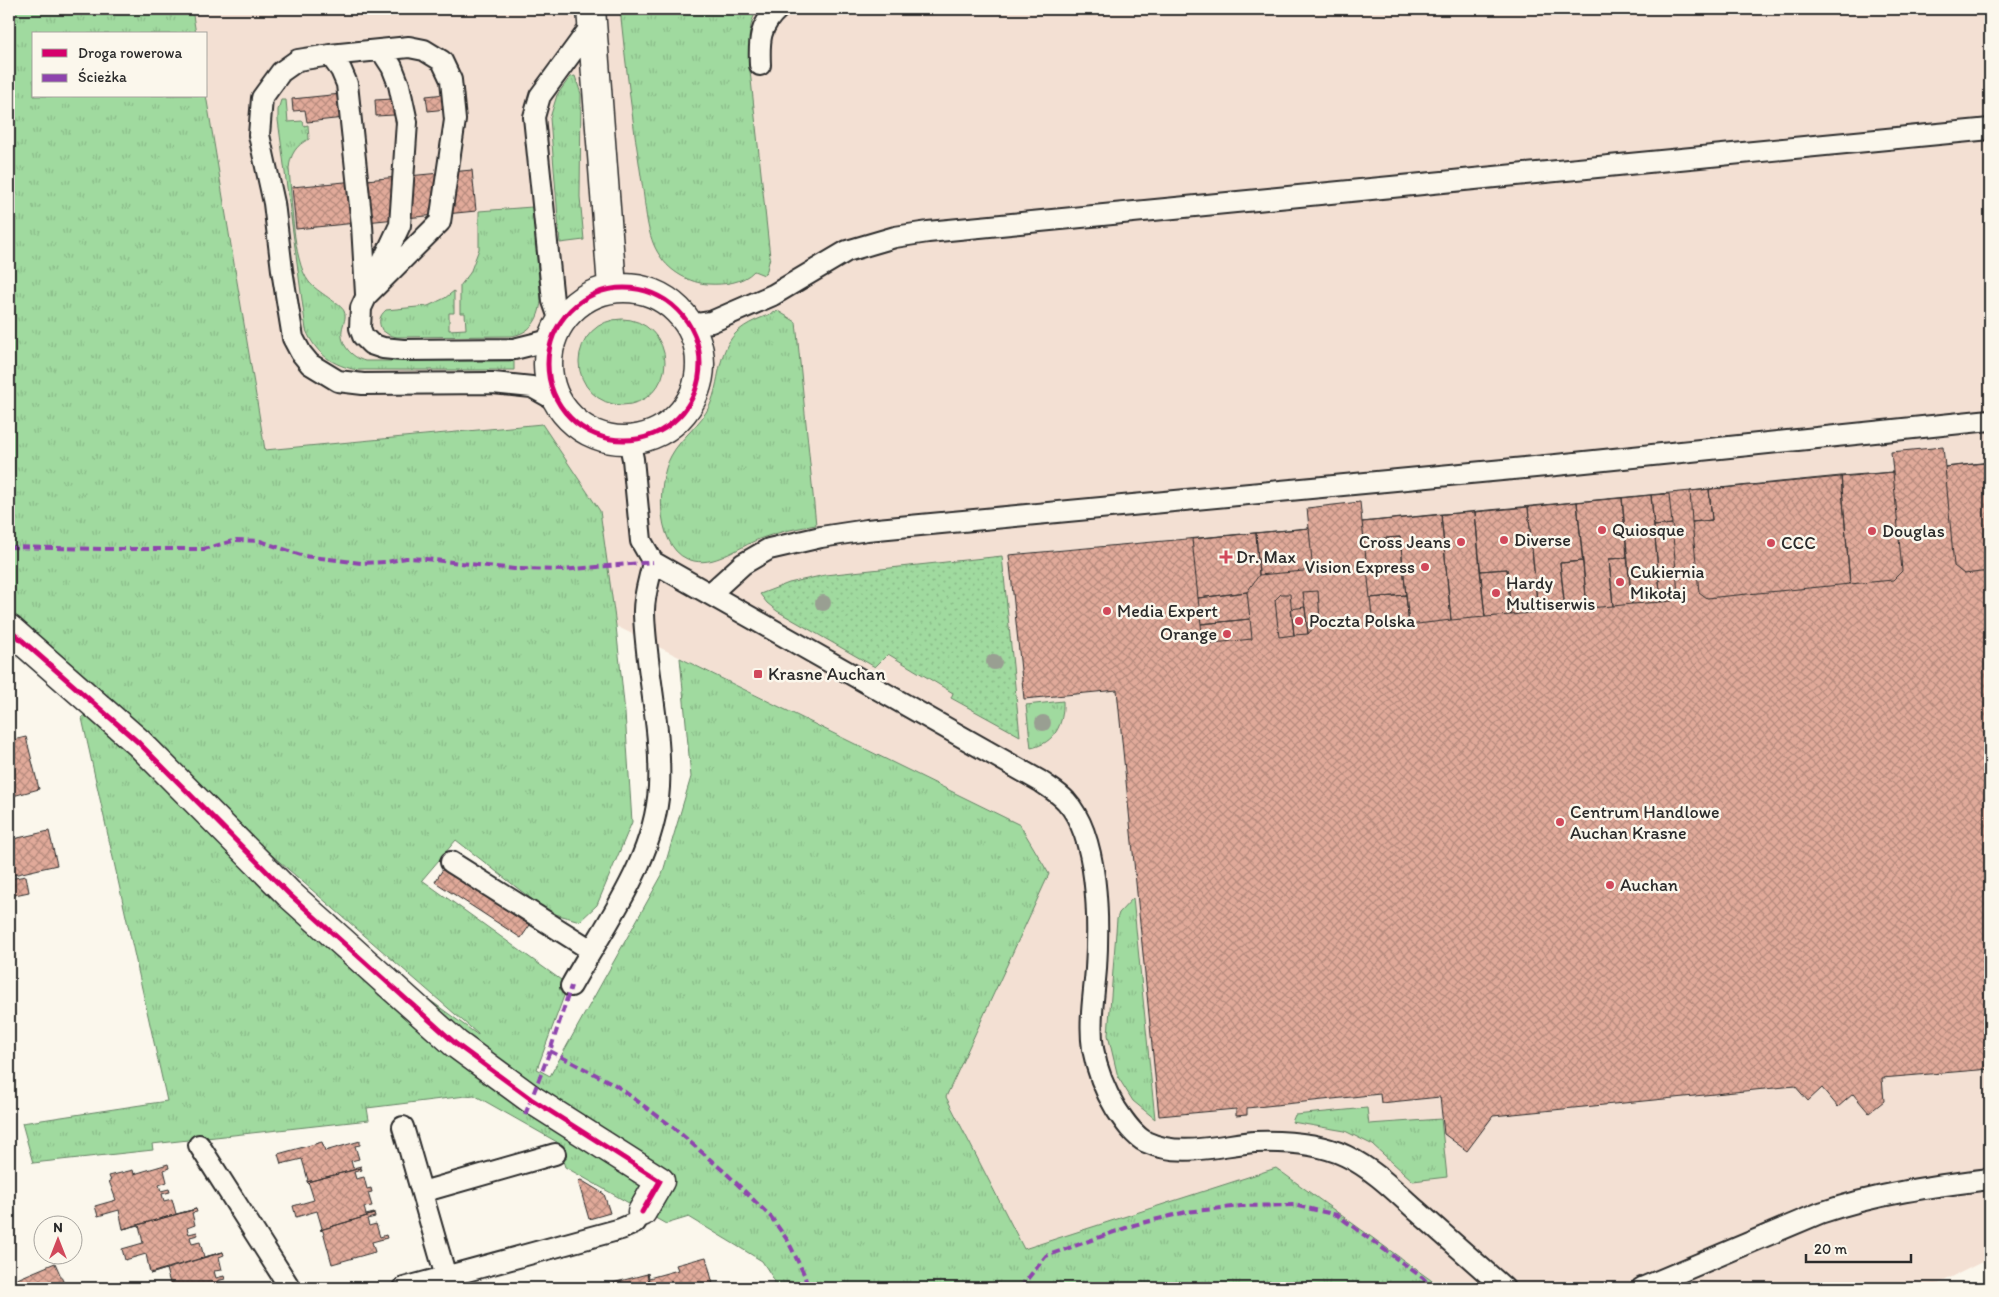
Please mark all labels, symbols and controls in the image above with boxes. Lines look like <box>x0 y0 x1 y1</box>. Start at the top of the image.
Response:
legend <box>32 32 208 98</box>
text: Droga rowerowa <box>78 44 182 62</box>
text: Ścieżka <box>78 68 127 86</box>
place label: Quiosque <box>1612 519 1684 541</box>
place label: Douglas <box>1882 520 1945 542</box>
marker: Quiosque <box>1596 524 1608 536</box>
marker: Douglas <box>1866 525 1878 537</box>
place label: Diverse <box>1514 529 1571 551</box>
place label: Cross Jeans <box>1359 531 1451 553</box>
place label: CCC <box>1781 532 1816 554</box>
marker: Diverse <box>1498 534 1510 546</box>
marker: Cross Jeans <box>1455 536 1467 548</box>
marker: CCC <box>1765 537 1777 549</box>
place label: Dr. Max <box>1236 546 1296 568</box>
marker: Dr. Max <box>1220 551 1232 563</box>
place label: Vision Express <box>1305 556 1415 578</box>
marker: Vision Express <box>1419 561 1431 573</box>
place label: Cukiernia Mikołaj <box>1630 561 1705 604</box>
place label: Hardy Multiserwis <box>1506 572 1595 615</box>
marker: Cukiernia Mikołaj <box>1614 576 1626 588</box>
marker: Hardy Multiserwis <box>1490 587 1502 599</box>
place label: Media Expert <box>1117 600 1218 622</box>
marker: Media Expert <box>1101 605 1113 617</box>
place label: Poczta Polska <box>1309 610 1416 632</box>
marker: Poczta Polska <box>1293 615 1305 627</box>
place label: Orange <box>1160 623 1217 645</box>
marker: Orange <box>1221 628 1233 640</box>
place label: Krasne Auchan <box>768 663 885 685</box>
marker: Krasne Auchan <box>752 668 764 680</box>
place label: Centrum Handlowe Auchan Krasne <box>1570 801 1720 844</box>
marker: Centrum Handlowe Auchan Krasne <box>1554 816 1566 828</box>
place label: Auchan <box>1620 874 1678 896</box>
marker: Auchan <box>1604 879 1616 891</box>
north arrow <box>32 1214 82 1264</box>
text: N <box>53 1219 63 1236</box>
scale bar <box>1806 1232 1912 1264</box>
text: 20 m <box>1814 1240 1848 1258</box>

